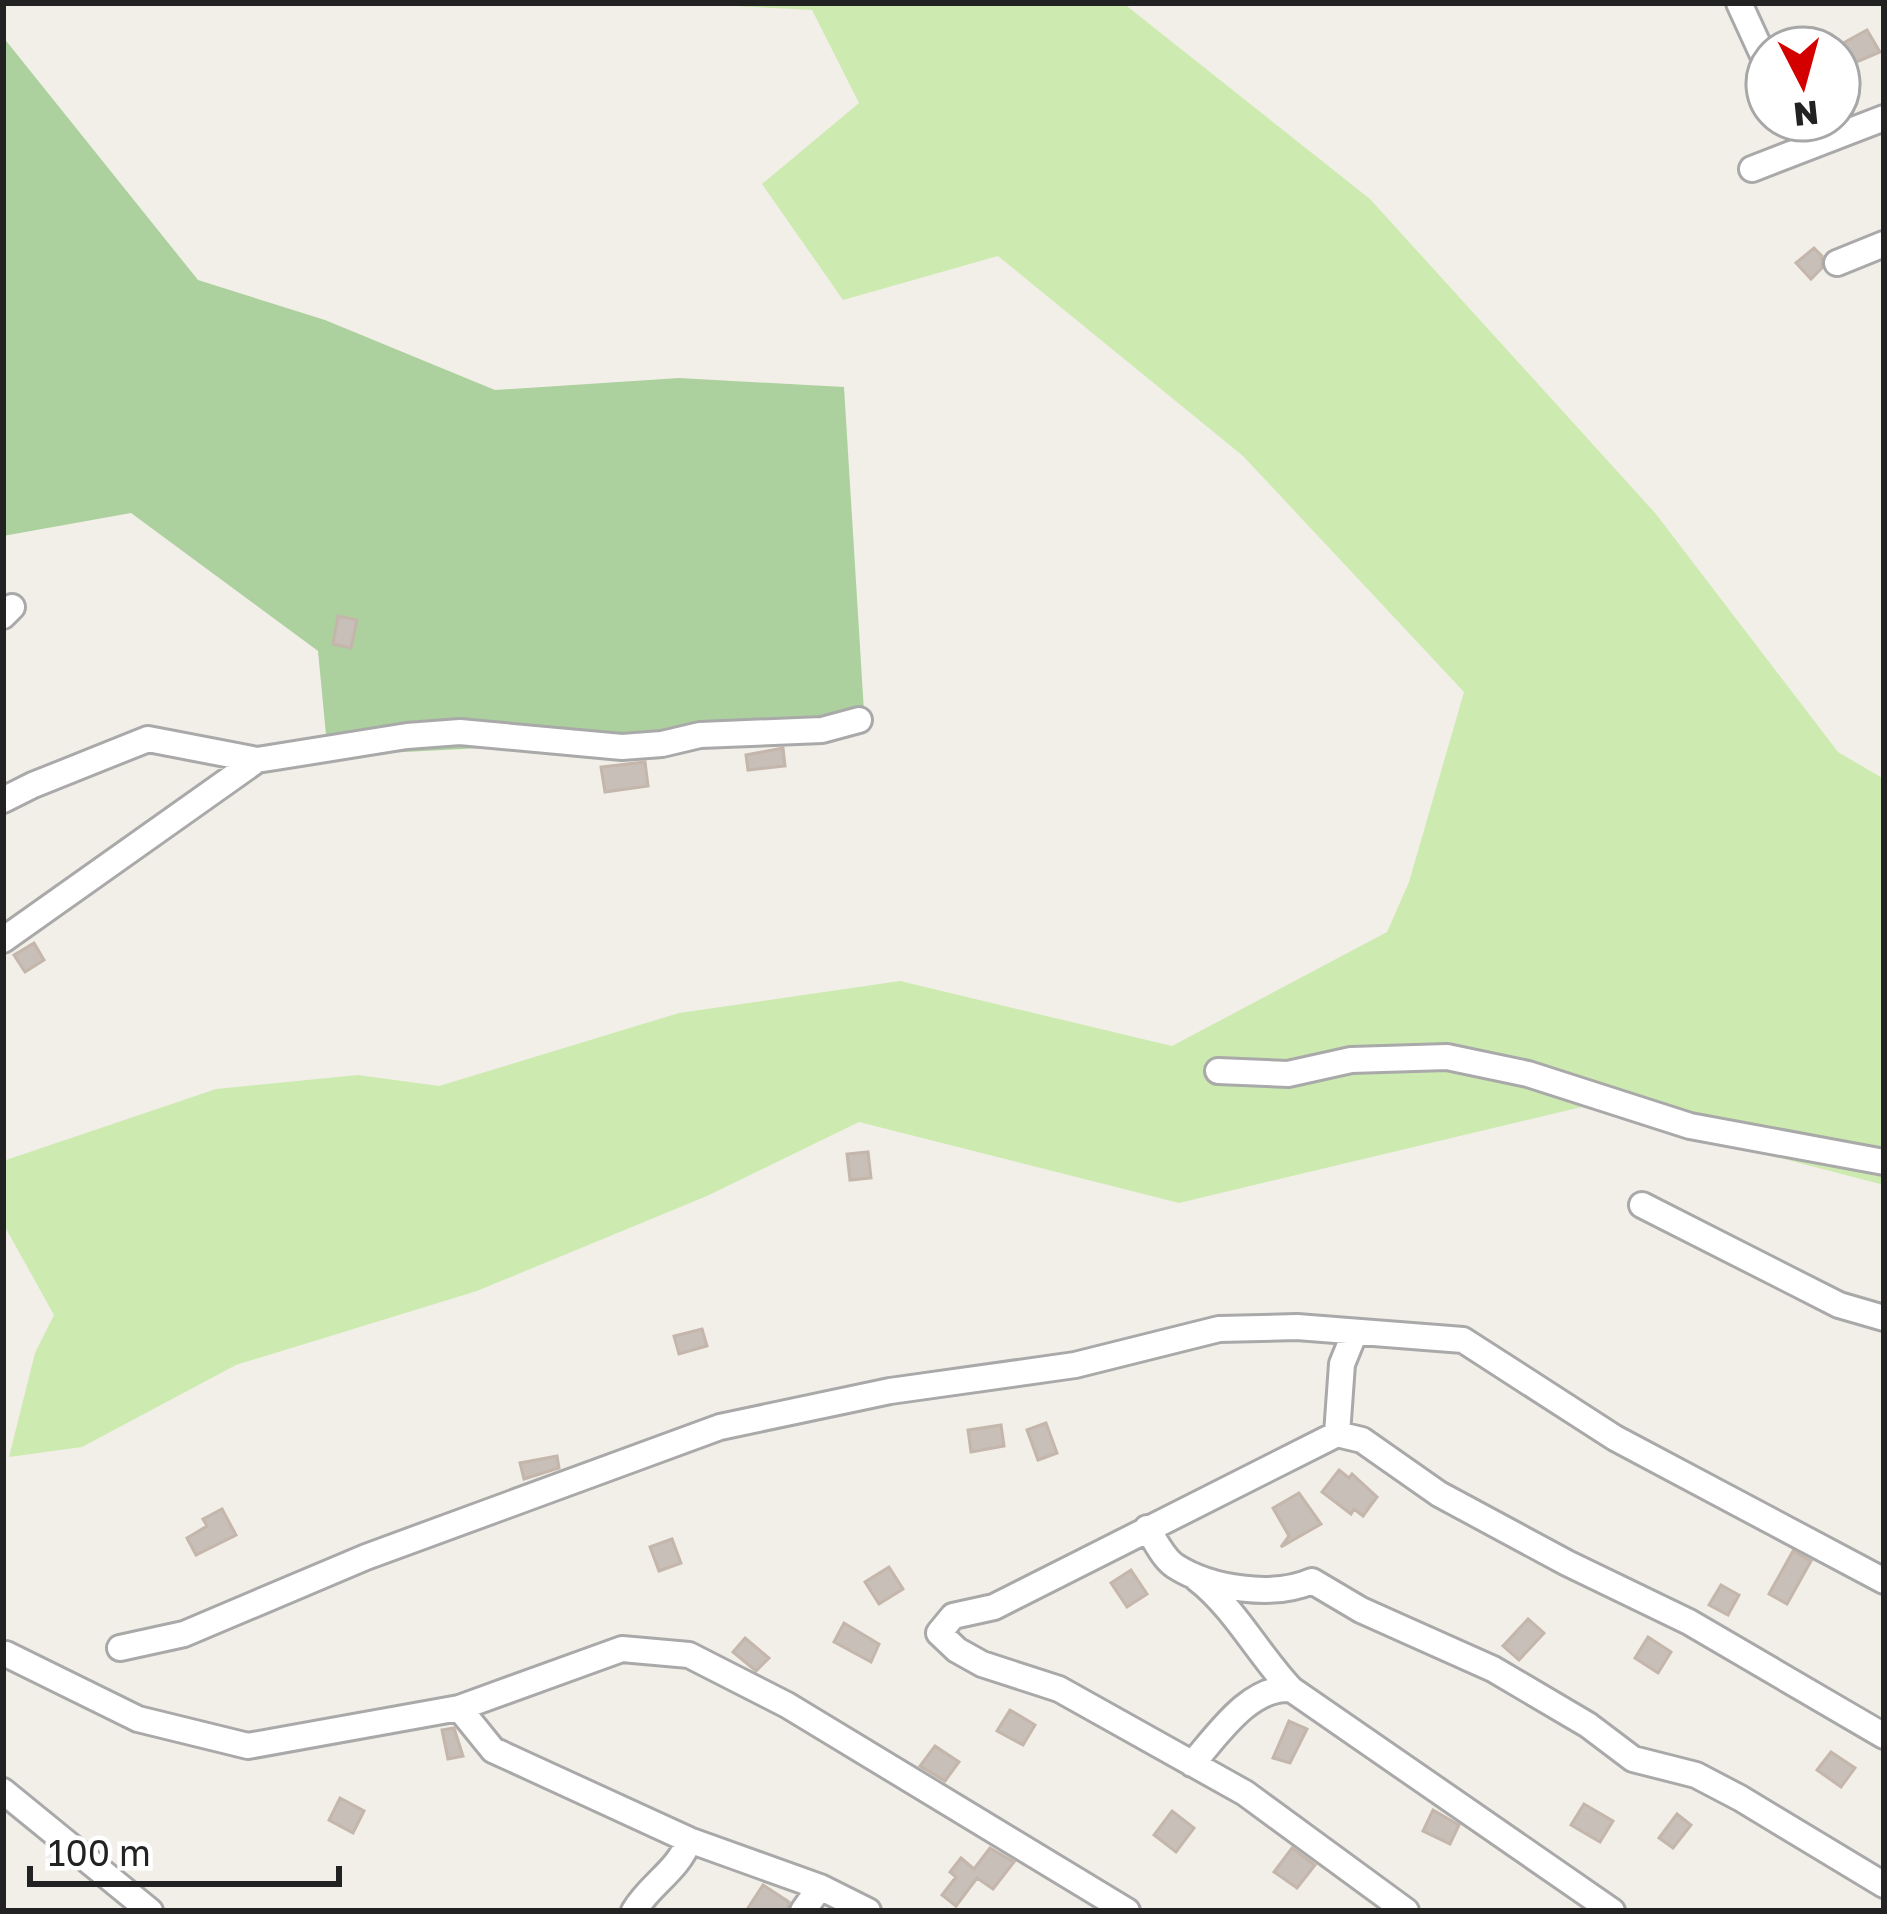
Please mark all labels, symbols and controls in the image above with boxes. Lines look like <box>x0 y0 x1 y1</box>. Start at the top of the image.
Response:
north arrow <box>1743 24 1863 144</box>
text: N <box>1792 94 1821 135</box>
scale bar <box>30 1812 339 1886</box>
text: 100 m <box>48 1831 151 1874</box>

